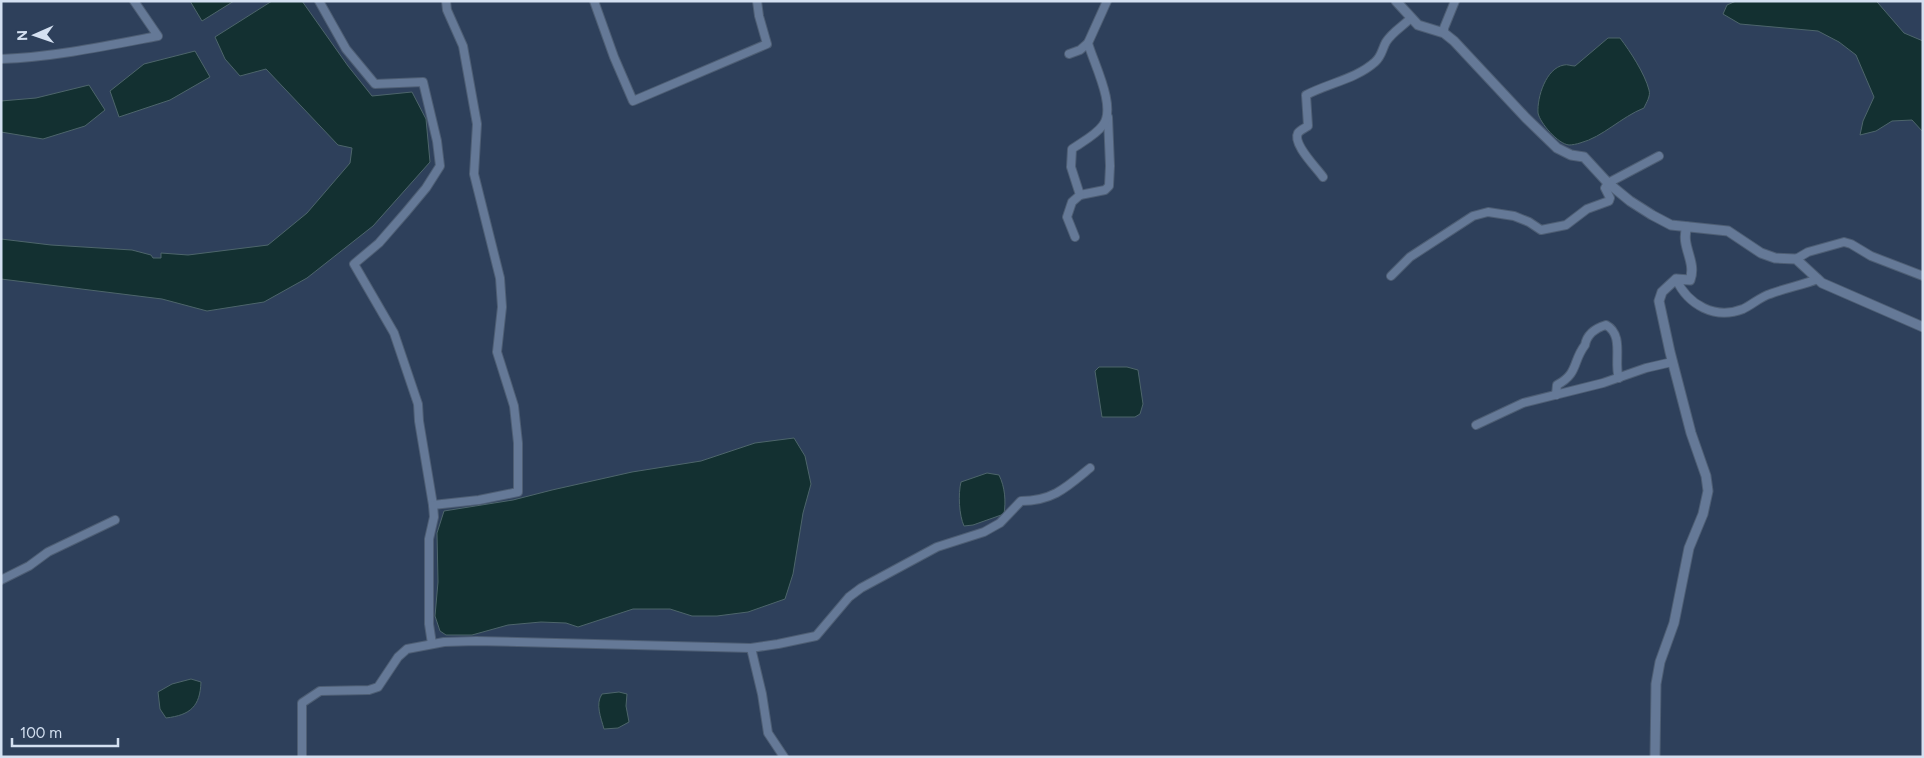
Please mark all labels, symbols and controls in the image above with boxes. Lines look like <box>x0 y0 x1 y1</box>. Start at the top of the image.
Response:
north arrow <box>10 10 60 60</box>
text: N <box>14 30 31 41</box>
scale bar <box>12 716 119 748</box>
text: 100 m <box>20 724 62 742</box>

